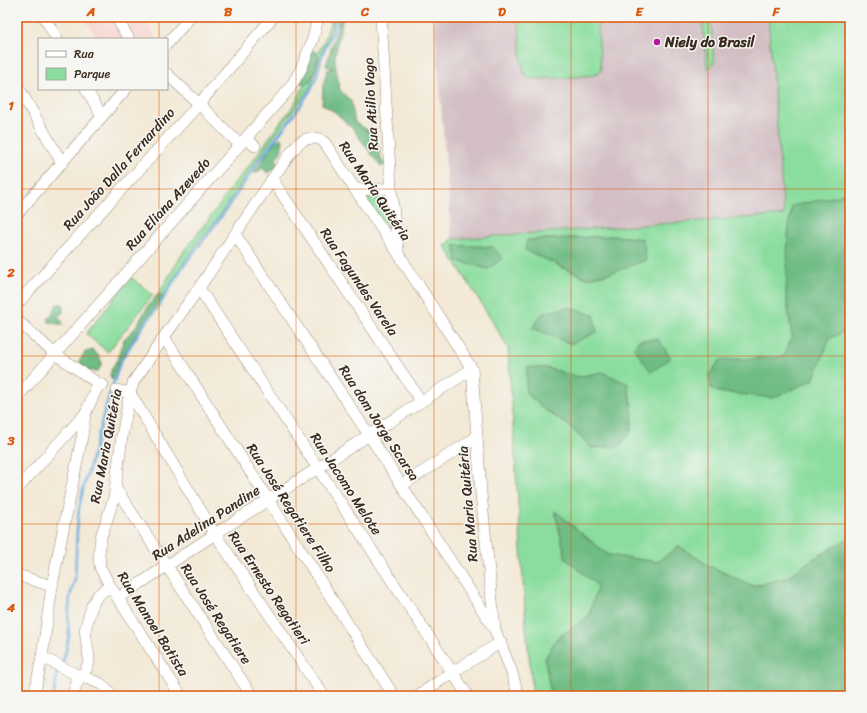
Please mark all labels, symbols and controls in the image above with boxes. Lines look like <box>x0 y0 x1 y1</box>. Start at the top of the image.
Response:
text: A <box>86 0 95 23</box>
text: B <box>224 0 233 23</box>
text: C <box>360 0 370 23</box>
text: D <box>498 0 506 23</box>
text: E <box>635 0 644 23</box>
text: F <box>771 0 780 23</box>
place label: Niely do Brasil <box>664 30 756 55</box>
marker: Niely do Brasil <box>652 37 662 47</box>
legend <box>38 38 168 90</box>
text: Rua <box>74 43 95 65</box>
street label: Rua Atilio Vago <box>356 57 386 151</box>
text: Parque <box>74 63 111 85</box>
text: 1 <box>8 94 14 117</box>
street label: Rua João Dalla Fernardino <box>57 102 181 236</box>
street label: Rua Maria Quitéria <box>332 136 418 246</box>
street label: Rua Eliana Azevedo <box>119 152 217 256</box>
street label: Rua Fagundes Varela <box>313 223 405 342</box>
text: 2 <box>6 261 15 284</box>
street label: Rua dom Jorge Scarsa <box>332 360 426 486</box>
street label: Rua Maria Quitéria <box>83 387 129 505</box>
street label: Rua Jacomo Melote <box>303 428 389 540</box>
text: 3 <box>6 429 15 452</box>
street label: Rua José Regatiere Filho <box>240 438 342 578</box>
street label: Rua Maria Quitéria <box>450 445 486 563</box>
street label: Rua Adelina Pandine <box>147 478 265 568</box>
street label: Rua Ernesto Regatieri <box>221 526 317 651</box>
street label: Rua José Regatiere <box>174 558 258 670</box>
street label: Rua Manoel Batista <box>111 566 196 682</box>
text: 4 <box>6 596 16 619</box>

